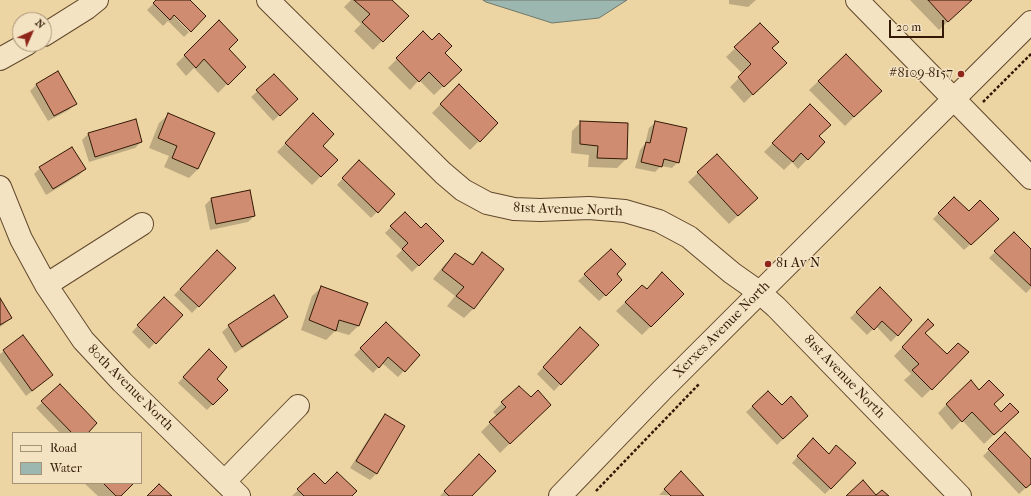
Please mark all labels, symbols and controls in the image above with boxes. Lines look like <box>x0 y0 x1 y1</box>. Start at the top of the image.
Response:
north arrow <box>12 12 52 52</box>
scale bar <box>891 12 946 38</box>
text: N <box>33 16 48 31</box>
text: 20 m <box>896 20 921 34</box>
place label: #8109-8157 <box>889 66 953 82</box>
marker: #8109-8157 <box>956 69 966 79</box>
street label: 81st Avenue North <box>513 200 623 220</box>
place label: 81 Av N <box>776 256 820 272</box>
marker: 81 Av N <box>763 259 773 269</box>
street label: Xerxes Avenue North <box>670 278 774 382</box>
street label: 81st Avenue North <box>800 332 888 422</box>
street label: 80th Avenue North <box>83 341 177 435</box>
legend <box>12 432 142 484</box>
text: Road <box>50 441 77 455</box>
text: Water <box>50 461 82 475</box>

